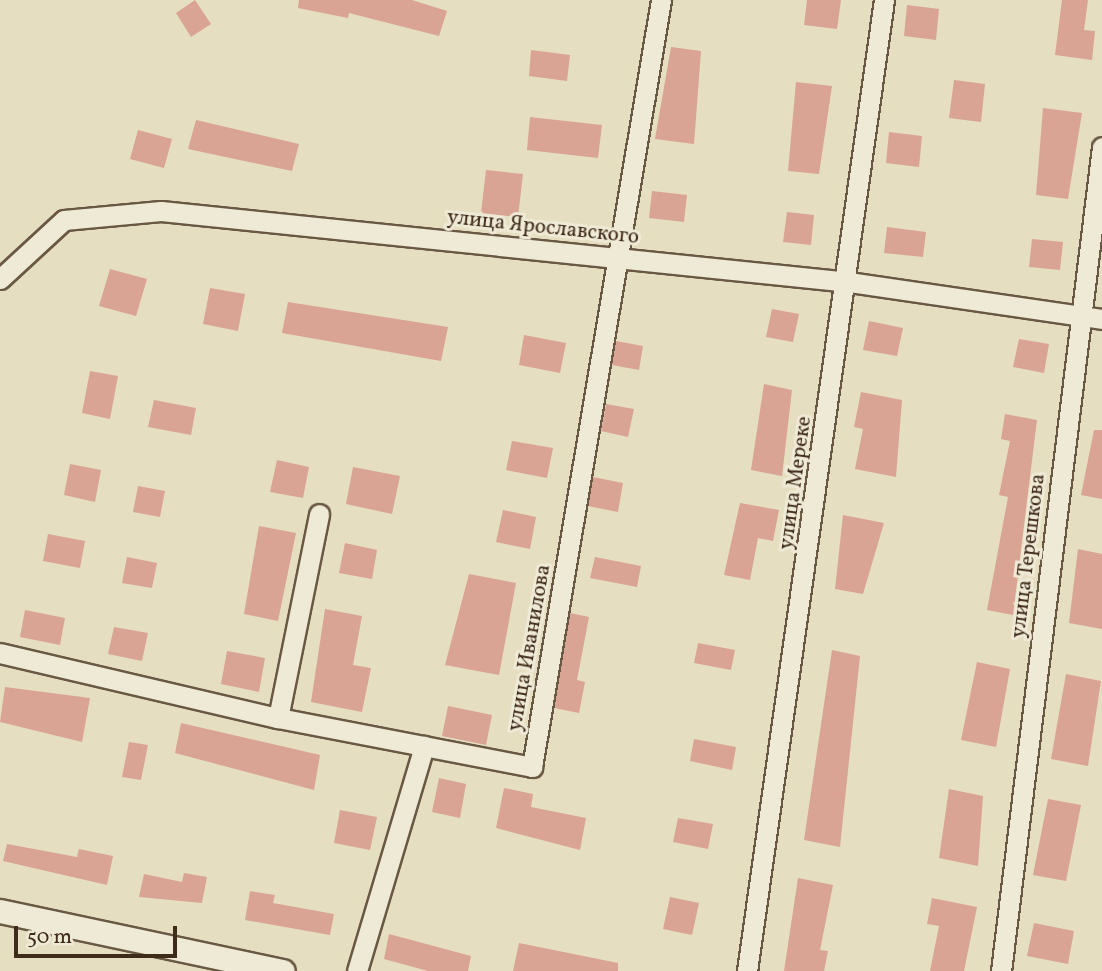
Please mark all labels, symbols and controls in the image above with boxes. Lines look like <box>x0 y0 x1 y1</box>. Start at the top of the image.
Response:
street label: улица Ярославского <box>446 205 640 251</box>
street label: улица Мереке <box>774 415 818 551</box>
street label: улица Терешкова <box>1006 472 1052 640</box>
street label: улица Иванилова <box>503 563 557 733</box>
scale bar <box>18 912 180 956</box>
text: 50 m <box>27 923 72 952</box>

